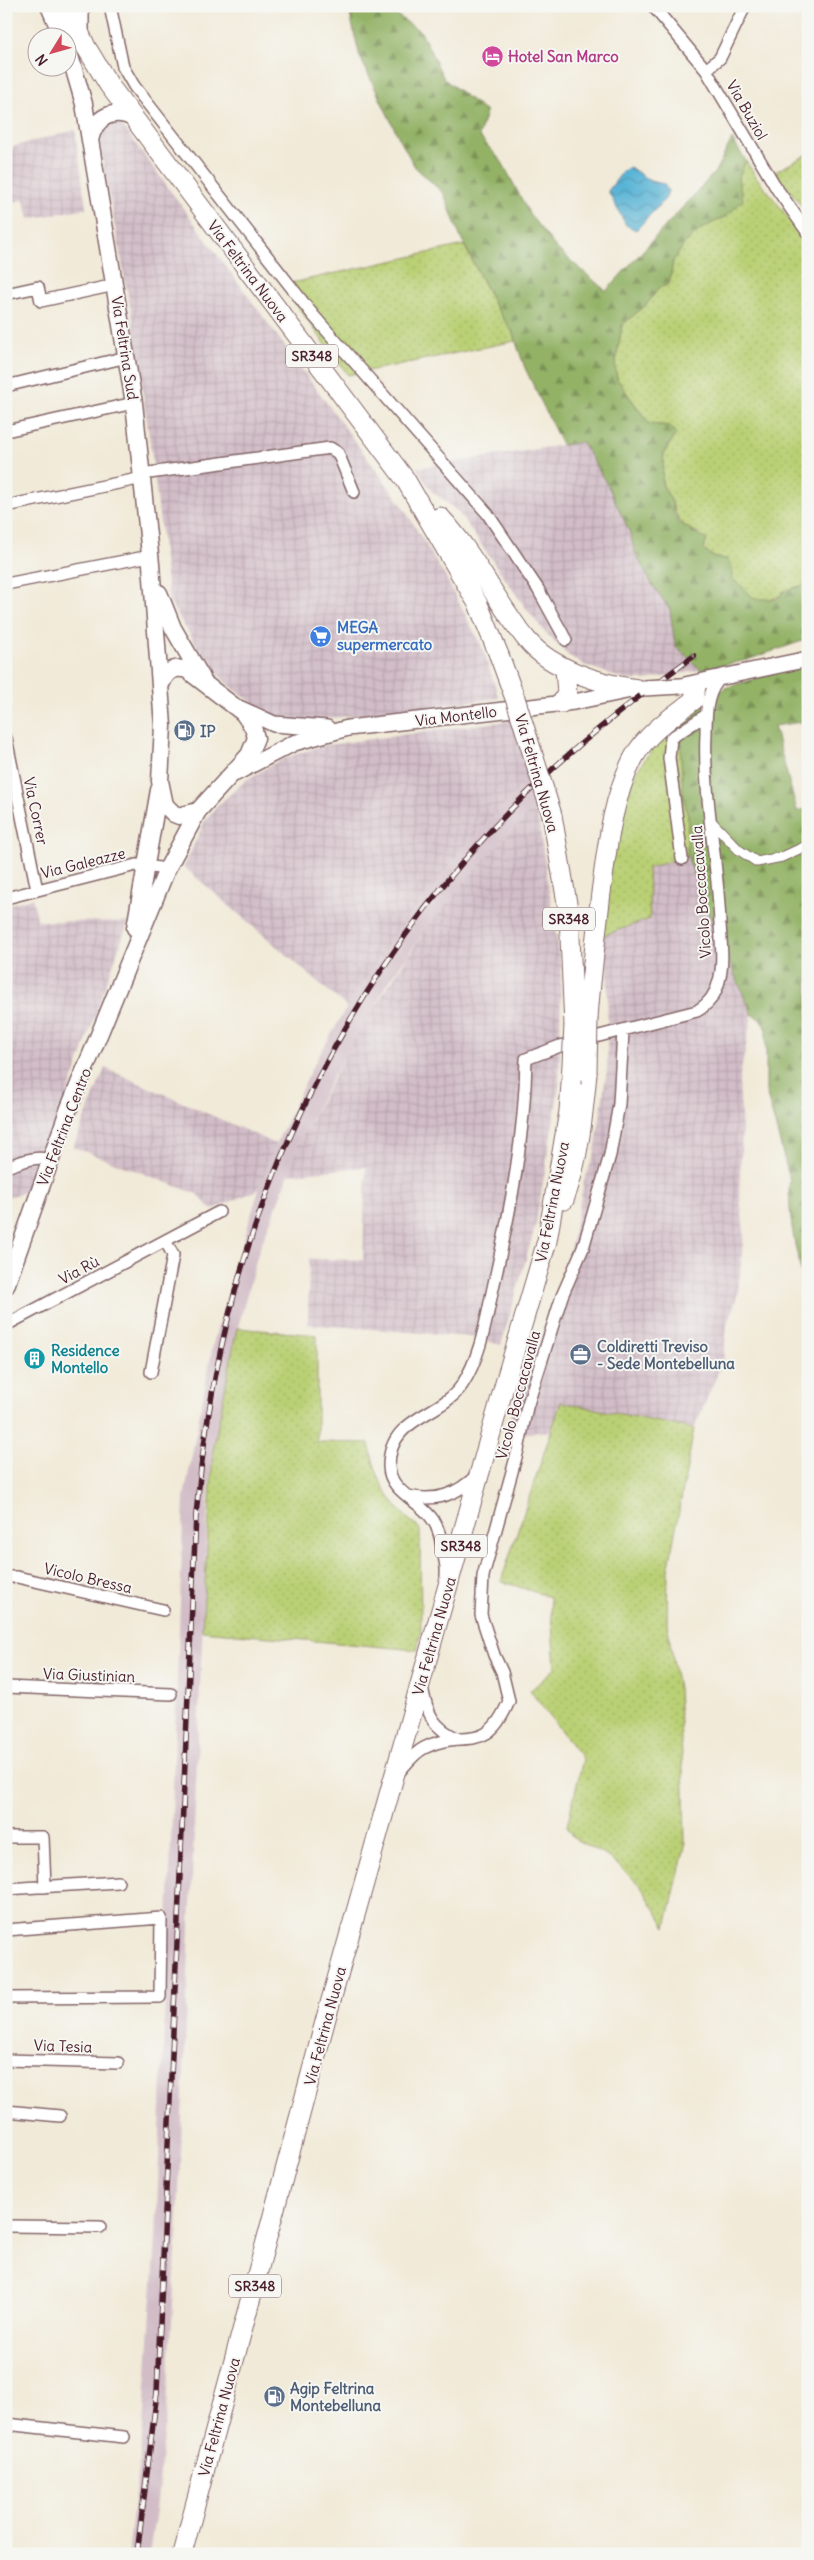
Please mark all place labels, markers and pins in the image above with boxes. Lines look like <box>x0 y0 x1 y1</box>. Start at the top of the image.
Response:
hotel icon: Hotel San Marco <box>480 44 504 68</box>
place label: Hotel San Marco <box>508 47 619 66</box>
place label: MEGA supermercato <box>337 618 433 655</box>
supermarket icon: MEGA supermercato <box>309 624 333 648</box>
fuel station icon: IP <box>172 719 196 743</box>
place label: IP <box>200 722 216 741</box>
place label: Coldiretti Treviso - Sede Montebelluna <box>597 1337 735 1373</box>
place label: Residence Montello <box>51 1341 119 1377</box>
office icon: Coldiretti Treviso - Sede Montebelluna <box>569 1343 593 1367</box>
building icon: Residence Montello <box>23 1347 47 1371</box>
place label: Agip Feltrina Montebelluna <box>290 2379 382 2415</box>
fuel station icon: Agip Feltrina Montebelluna <box>262 2385 286 2409</box>

